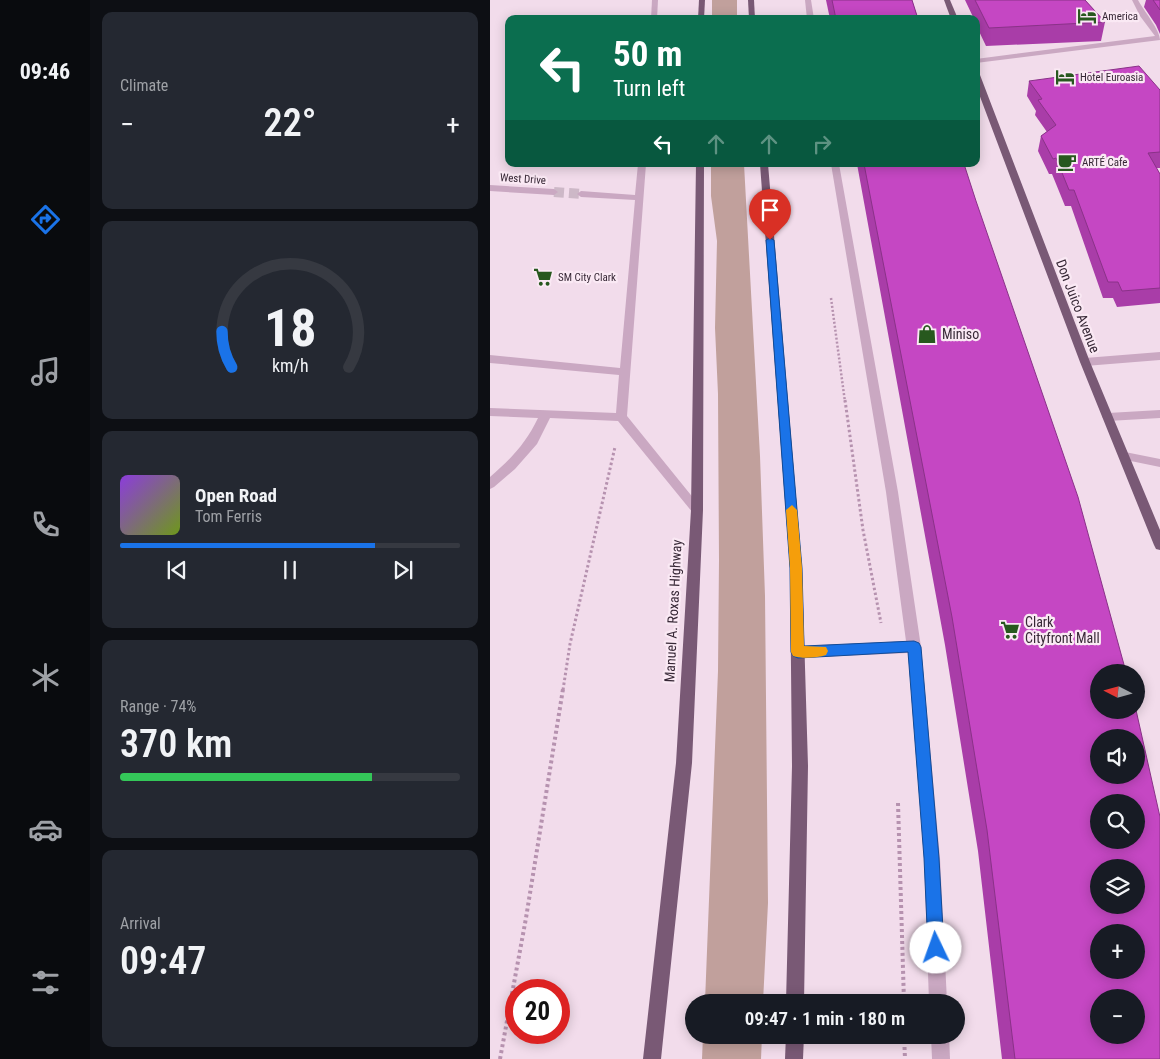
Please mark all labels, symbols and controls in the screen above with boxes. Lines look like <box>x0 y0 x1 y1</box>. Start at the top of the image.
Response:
hotel icon: America <box>1076 5 1098 27</box>
place label: America <box>1102 10 1138 23</box>
text: 50 m <box>613 34 682 75</box>
icon: left <box>530 35 595 100</box>
text: 09:46 <box>20 59 70 84</box>
hotel icon: Hotel Euroasia <box>1054 66 1076 88</box>
place label: Hotel Euroasia <box>1080 71 1143 84</box>
text: Climate <box>120 76 168 95</box>
text: Turn left <box>613 76 685 101</box>
text: 22° <box>264 101 316 145</box>
text: − <box>120 108 134 141</box>
text: + <box>446 108 460 141</box>
icon: left <box>649 130 677 158</box>
icon: ahead <box>702 130 730 158</box>
icon: ahead <box>755 130 783 158</box>
icon: right <box>808 130 836 158</box>
cafe icon: ARTÉ Cafe <box>1056 151 1078 173</box>
place label: ARTÉ Cafe <box>1082 156 1127 169</box>
street label: West Drive <box>500 171 546 187</box>
pin <box>749 189 791 240</box>
icon: arrive <box>756 196 784 224</box>
icon: directions <box>28 202 63 237</box>
street label: Don Juico Avenue <box>1053 257 1103 355</box>
supermarket icon: SM City Clark <box>532 266 554 288</box>
place label: SM City Clark <box>558 271 616 284</box>
text: 18 <box>264 298 316 359</box>
shop icon: Miniso <box>916 323 938 345</box>
place label: Miniso <box>942 326 979 342</box>
icon: music <box>28 354 63 389</box>
text: km/h <box>272 355 308 376</box>
text: Open Road <box>195 484 277 507</box>
icon: phone <box>28 507 63 542</box>
text: Tom Ferris <box>195 507 262 526</box>
street label: Manuel A. Roxas Highway <box>661 539 685 683</box>
icon: previous <box>163 556 191 584</box>
icon: pause <box>276 556 304 584</box>
icon: next <box>389 556 417 584</box>
place label: Clark Cityfront Mall <box>1025 614 1100 646</box>
supermarket icon: Clark Cityfront Mall <box>999 619 1021 641</box>
icon: climate <box>28 660 63 695</box>
north arrow <box>1090 664 1145 719</box>
map controls <box>1090 664 1145 1044</box>
text: Range · 74% <box>120 697 196 716</box>
text: 370 km <box>120 722 232 766</box>
button: sound <box>1090 729 1145 784</box>
button: search <box>1090 794 1145 849</box>
icon: car <box>28 812 63 847</box>
button: layers <box>1090 859 1145 914</box>
text: Arrival <box>120 914 161 933</box>
position arrow <box>909 921 961 973</box>
button: + <box>1090 924 1145 979</box>
text: 09:47 <box>120 939 206 983</box>
icon: filters <box>28 965 63 1000</box>
speed limit sign: 20 <box>505 979 570 1044</box>
button: − <box>1090 989 1145 1044</box>
text: 09:47 · 1 min · 180 m <box>745 1007 905 1030</box>

